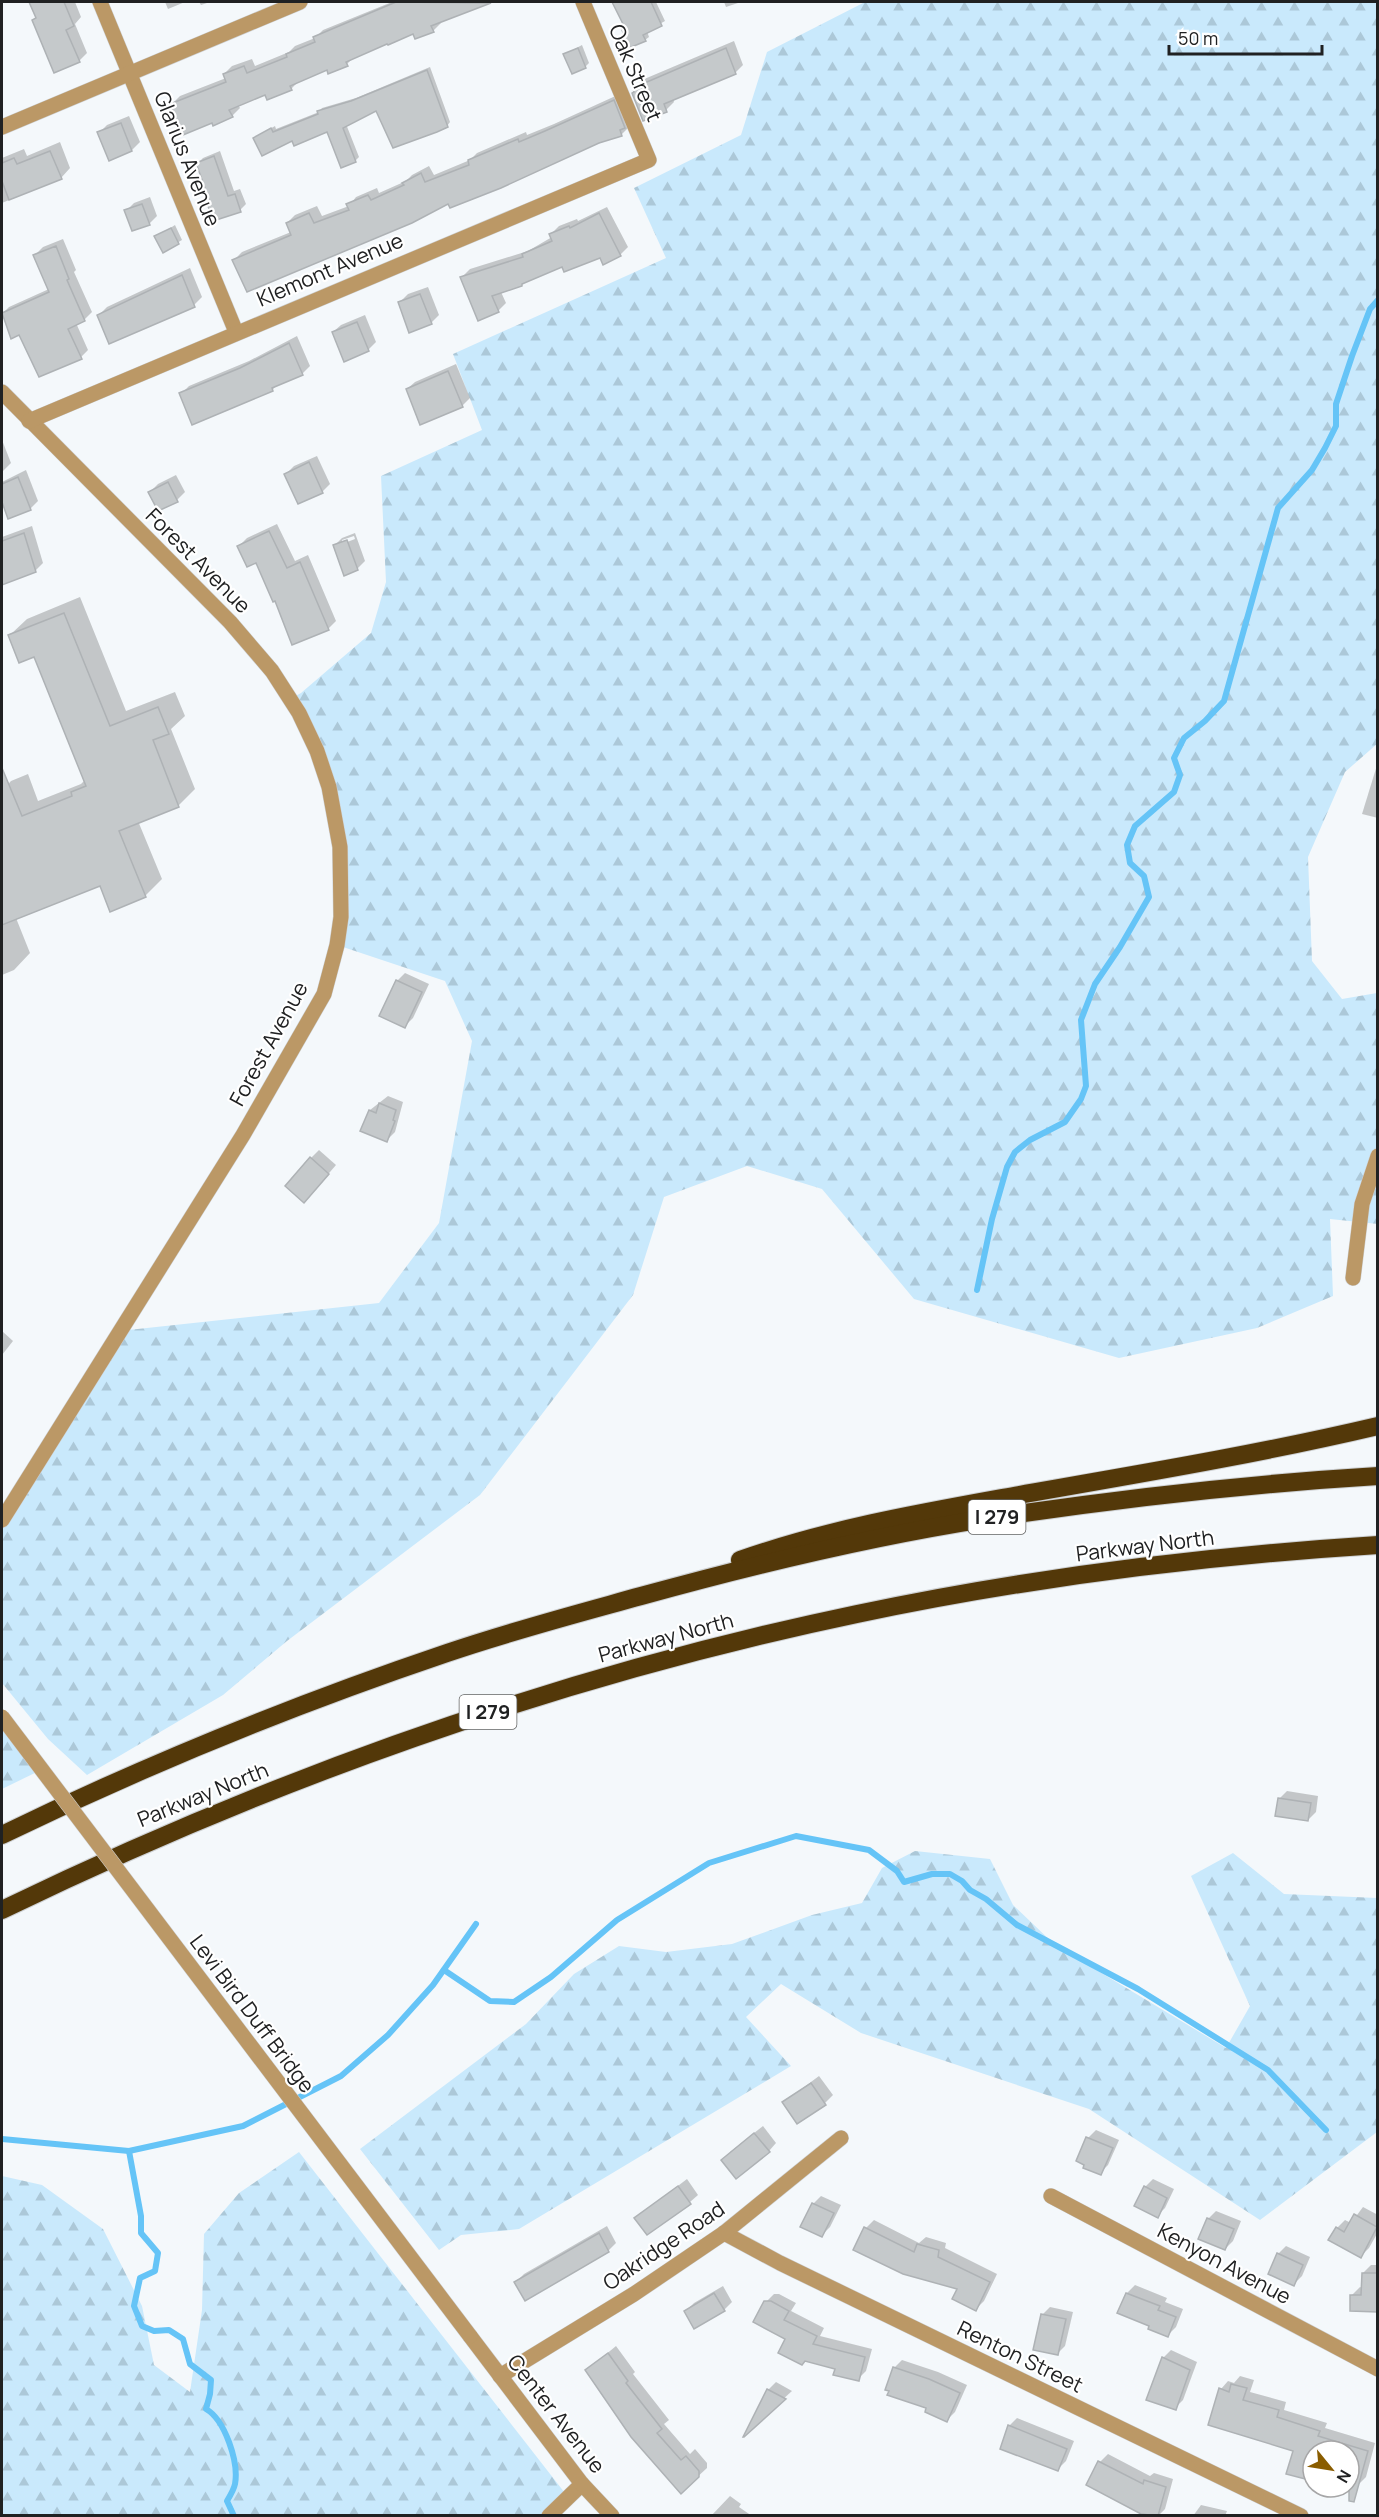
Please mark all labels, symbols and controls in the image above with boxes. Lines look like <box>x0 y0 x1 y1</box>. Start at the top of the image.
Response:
scale bar <box>1169 18 1322 56</box>
street label: Oak Street <box>603 20 669 126</box>
text: 50 m <box>1178 26 1218 50</box>
street label: Glarius Avenue <box>148 87 228 230</box>
street label: Klemont Avenue <box>252 226 407 313</box>
street label: Forest Avenue <box>140 502 257 619</box>
street label: Forest Avenue <box>222 976 314 1111</box>
road number: I 279 <box>968 1500 1026 1534</box>
street label: Parkway North <box>1074 1523 1216 1567</box>
street label: Parkway North <box>595 1606 736 1669</box>
road number: I 279 <box>460 1695 516 1729</box>
street label: Parkway North <box>133 1755 272 1833</box>
street label: Levi Bird Duff Bridge <box>184 1929 322 2098</box>
street label: Oakridge Road <box>597 2194 730 2296</box>
street label: Kenyon Avenue <box>1153 2216 1296 2310</box>
street label: Renton Street <box>953 2314 1088 2399</box>
street label: Center Avenue <box>502 2348 612 2479</box>
north arrow <box>1301 2439 1361 2499</box>
text: N <box>1332 2466 1356 2487</box>

